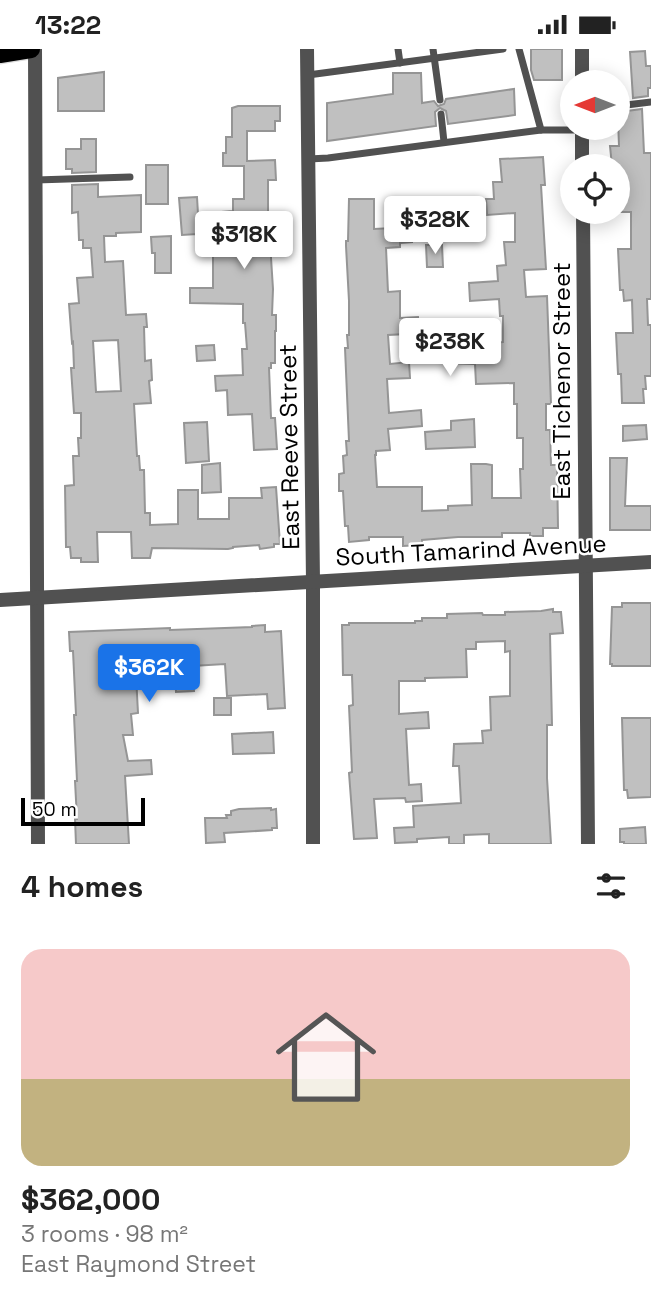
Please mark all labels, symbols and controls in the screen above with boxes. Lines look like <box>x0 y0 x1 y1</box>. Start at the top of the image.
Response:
text: 13:22 <box>35 8 101 42</box>
north arrow <box>560 70 630 140</box>
map controls <box>560 70 630 224</box>
button: locate <box>560 154 630 224</box>
pin: $328K <box>386 197 484 256</box>
text: $328K <box>400 204 470 234</box>
pin: $318K <box>195 211 293 271</box>
text: $318K <box>211 219 277 249</box>
street label: East Tichenor Street <box>546 262 577 500</box>
pin: $238K <box>401 319 499 378</box>
text: $238K <box>415 326 485 356</box>
street label: East Reeve Street <box>272 344 306 550</box>
street label: South Tamarind Avenue <box>335 527 607 573</box>
pin: $362K <box>100 645 198 704</box>
text: $362K <box>114 652 184 682</box>
scale bar <box>21 795 145 827</box>
text: 50 m <box>32 797 77 822</box>
text: 4 homes <box>21 867 143 906</box>
icon: filters <box>592 867 630 905</box>
icon: home <box>263 994 389 1120</box>
text: $362,000 <box>21 1180 160 1219</box>
text: 3 rooms · 98 m² <box>21 1219 188 1249</box>
text: East Raymond Street <box>21 1249 256 1279</box>

